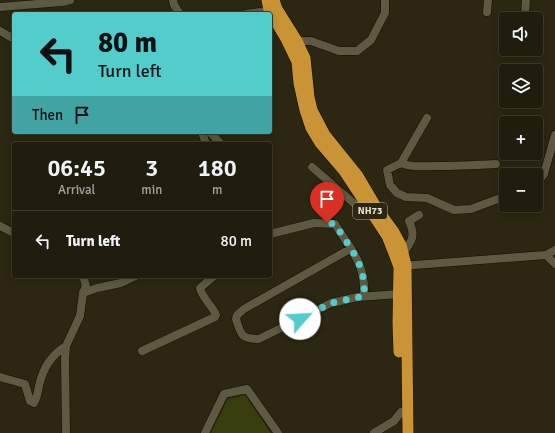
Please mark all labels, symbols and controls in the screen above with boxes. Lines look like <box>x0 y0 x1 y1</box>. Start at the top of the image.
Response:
map controls <box>499 12 543 212</box>
button: sound <box>499 12 543 56</box>
text: 80 m <box>98 26 157 60</box>
icon: left <box>32 28 84 80</box>
text: Turn left <box>98 60 161 82</box>
button: layers <box>499 64 543 108</box>
icon: arrive <box>71 104 93 126</box>
text: Then <box>32 106 63 124</box>
button: + <box>499 116 543 160</box>
text: 06:45 <box>47 153 106 183</box>
text: 3 <box>145 153 158 183</box>
text: 180 <box>198 153 237 183</box>
button: − <box>499 168 543 212</box>
text: Arrival <box>58 182 95 198</box>
text: min <box>141 182 162 198</box>
text: m <box>212 182 222 198</box>
pin <box>310 182 344 223</box>
icon: arrive <box>316 188 338 210</box>
road number: NH73 <box>353 203 387 219</box>
icon: left <box>32 230 54 252</box>
text: Turn left <box>66 232 120 250</box>
text: 80 m <box>221 232 252 250</box>
position arrow <box>279 298 321 340</box>

